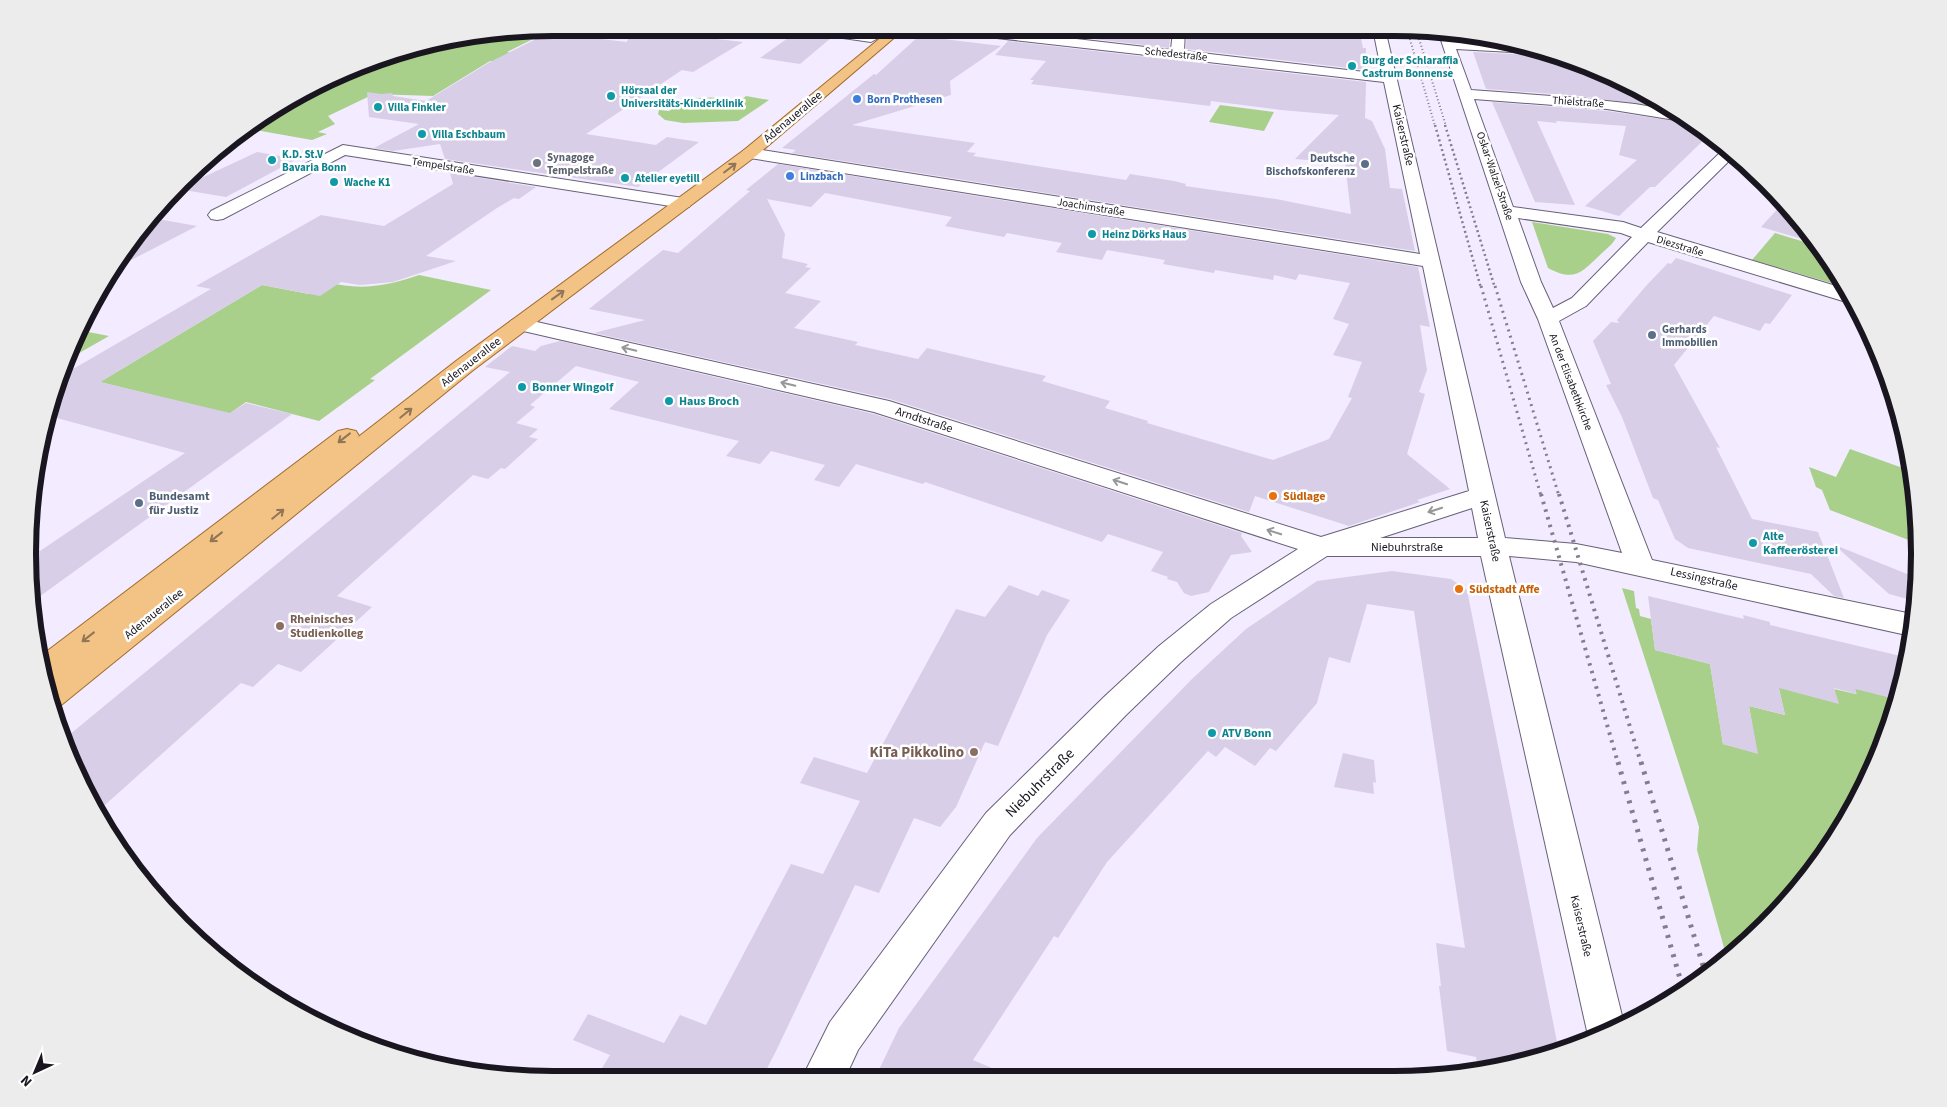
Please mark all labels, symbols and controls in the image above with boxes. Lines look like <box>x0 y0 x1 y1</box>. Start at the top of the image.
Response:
street label: Schedestraße <box>1144 43 1209 65</box>
place label: Burg der Schlaraffia Castrum Bonnense <box>1362 53 1458 81</box>
marker: Burg der Schlaraffia Castrum Bonnense <box>1346 60 1358 72</box>
place label: Hörsaal der Universitäts-Kinderklinik <box>621 83 744 111</box>
street label: Adenauerallee <box>760 87 826 147</box>
marker: Hörsaal der Universitäts-Kinderklinik <box>605 90 617 102</box>
place label: Born Prothesen <box>867 92 942 107</box>
marker: Born Prothesen <box>851 93 863 105</box>
street label: Thielstraße <box>1552 93 1605 111</box>
place label: Villa Finkler <box>387 100 446 115</box>
marker: Villa Finkler <box>372 101 384 113</box>
street label: Kaiserstraße <box>1388 103 1418 167</box>
place label: Villa Eschbaum <box>431 127 505 142</box>
marker: Villa Eschbaum <box>416 128 428 140</box>
street label: Oskar-Walzel-Straße <box>1473 130 1517 223</box>
place label: K.D. St.V Bavaria Bonn <box>282 147 347 175</box>
place label: Synagoge Tempelstraße <box>547 150 614 178</box>
place label: Deutsche Bischofskonferenz <box>1266 151 1355 179</box>
marker: K.D. St.V Bavaria Bonn <box>266 154 278 166</box>
street label: Tempelstraße <box>411 154 476 178</box>
marker: Synagoge Tempelstraße <box>531 157 543 169</box>
marker: Deutsche Bischofskonferenz <box>1359 158 1371 170</box>
one-way arrow <box>723 163 736 174</box>
place label: Linzbach <box>800 169 844 184</box>
marker: Linzbach <box>784 170 796 182</box>
place label: Atelier eyetill <box>634 171 701 186</box>
marker: Atelier eyetill <box>619 172 631 184</box>
place label: Wache K1 <box>344 175 391 190</box>
marker: Wache K1 <box>328 176 340 188</box>
street label: Joachimstraße <box>1056 194 1127 220</box>
place label: Heinz Dörks Haus <box>1102 227 1187 242</box>
marker: Heinz Dörks Haus <box>1086 228 1098 240</box>
street label: Diezstraße <box>1655 232 1706 260</box>
one-way arrow <box>551 290 565 301</box>
place label: Gerhards Immobilien <box>1662 322 1718 350</box>
marker: Gerhards Immobilien <box>1646 329 1658 341</box>
street label: An der Elisabethkirche <box>1546 331 1597 433</box>
street label: Adenauerallee <box>437 333 505 391</box>
one-way arrow <box>622 344 638 353</box>
place label: Bonner Wingolf <box>532 379 614 396</box>
one-way arrow <box>780 379 796 388</box>
marker: Bonner Wingolf <box>516 381 528 393</box>
place label: Haus Broch <box>679 393 739 410</box>
marker: Haus Broch <box>663 395 675 407</box>
street label: Arndtstraße <box>893 403 955 437</box>
one-way arrow <box>399 408 412 419</box>
one-way arrow <box>338 432 351 443</box>
one-way arrow <box>1112 477 1128 486</box>
place label: Bundesamt für Justiz <box>149 488 210 519</box>
place label: Südlage <box>1283 488 1326 505</box>
marker: Südlage <box>1267 490 1279 502</box>
marker: Bundesamt für Justiz <box>133 497 145 509</box>
street label: Kaiserstraße <box>1475 499 1505 563</box>
one-way arrow <box>1428 506 1444 516</box>
one-way arrow <box>272 509 285 520</box>
one-way arrow <box>1267 526 1283 536</box>
place label: Alte Kaffeerösterei <box>1762 528 1838 559</box>
one-way arrow <box>210 532 223 543</box>
marker: Alte Kaffeerösterei <box>1747 537 1759 549</box>
street label: Niebuhrstraße <box>1371 539 1443 556</box>
street label: Lessingstraße <box>1669 563 1740 595</box>
place label: Südstadt Affe <box>1469 581 1540 598</box>
marker: Südstadt Affe <box>1453 583 1465 595</box>
street label: Adenauerallee <box>121 585 187 643</box>
place label: Rheinisches Studienkolleg <box>290 611 364 642</box>
marker: Rheinisches Studienkolleg <box>274 620 286 632</box>
one-way arrow <box>82 631 95 642</box>
place label: ATV Bonn <box>1221 725 1272 742</box>
marker: ATV Bonn <box>1206 727 1218 739</box>
place label: KiTa Pikkolino <box>870 742 964 763</box>
street label: Niebuhrstraße <box>1001 744 1079 822</box>
marker: KiTa Pikkolino <box>968 746 980 758</box>
street label: Kaiserstraße <box>1566 894 1596 958</box>
north arrow <box>10 1047 60 1097</box>
text: N <box>16 1070 37 1091</box>

